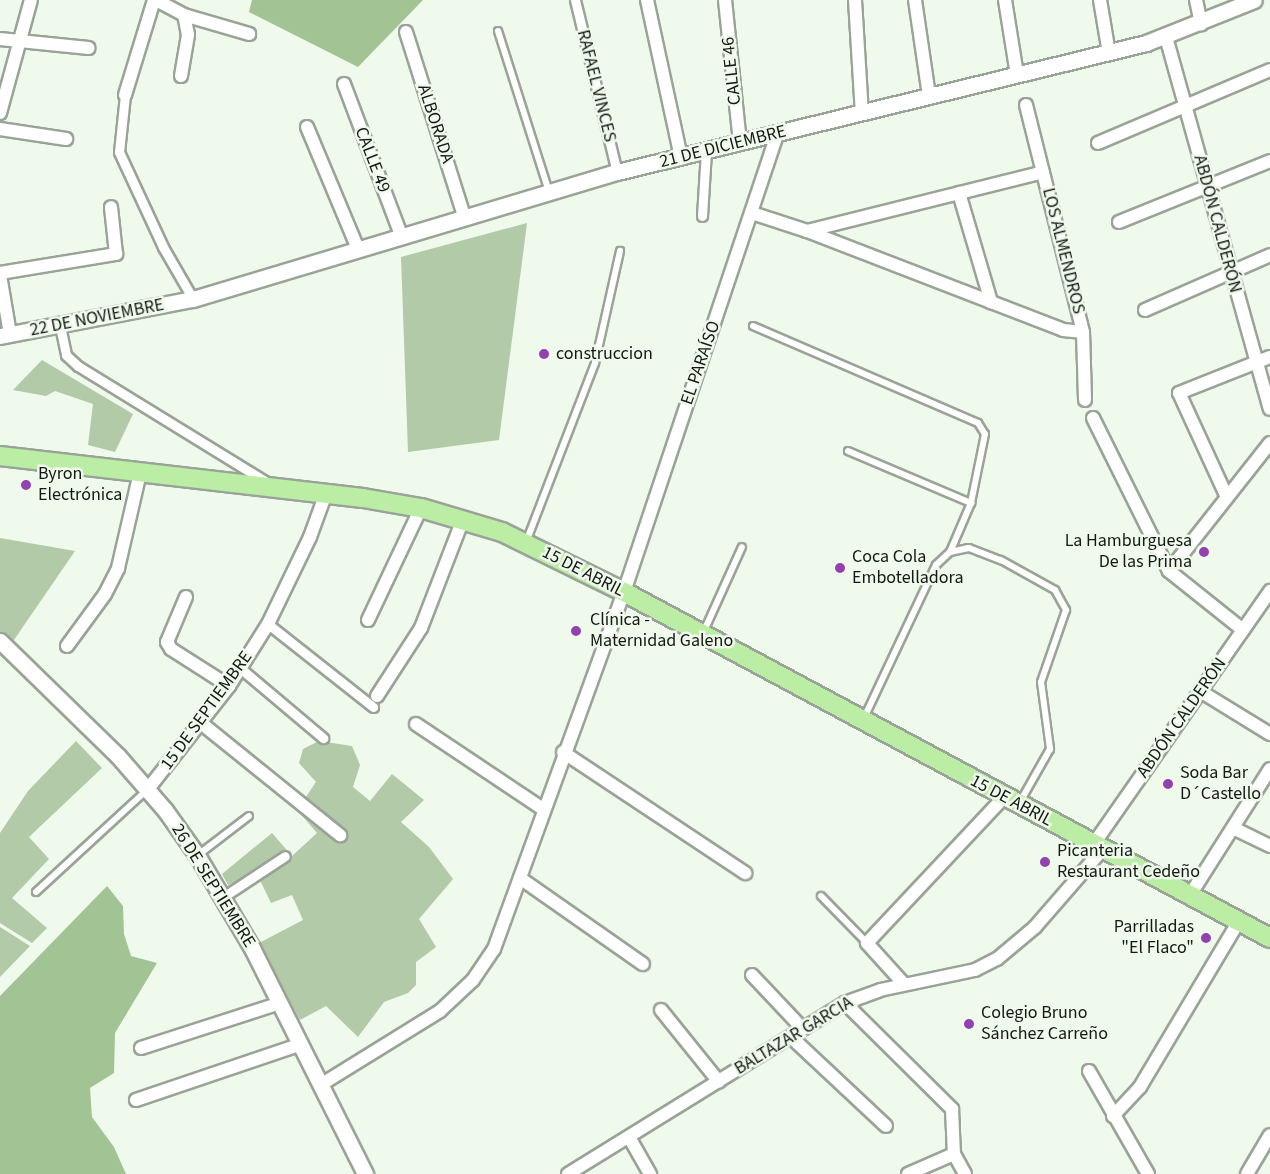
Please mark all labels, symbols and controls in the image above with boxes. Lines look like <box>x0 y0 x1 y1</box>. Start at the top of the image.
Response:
street label: RAFAEL VINCES <box>572 28 620 144</box>
street label: CALLE 46 <box>718 36 746 106</box>
street label: ALBORADA <box>412 82 458 166</box>
street label: 21 DE DICIEMBRE <box>658 121 788 173</box>
street label: CALLE 49 <box>350 124 394 196</box>
street label: ABDÓN CALDERÓN <box>1188 153 1246 295</box>
street label: LOS ALMENDROS <box>1037 186 1089 316</box>
street label: 22 DE NOVIEMBRE <box>28 294 166 342</box>
street label: EL PARAÍSO <box>677 318 725 408</box>
place label: construccion <box>556 343 653 365</box>
marker: construccion <box>537 347 551 361</box>
place label: Byron Electrónica <box>38 464 122 506</box>
marker: Byron Electrónica <box>19 478 33 492</box>
place label: La Hamburguesa De las Prima <box>1065 531 1192 574</box>
street label: 15 DE ABRIL <box>538 542 628 602</box>
marker: La Hamburguesa De las Prima <box>1197 545 1211 559</box>
place label: Coca Cola Embotelladora <box>852 547 963 590</box>
marker: Coca Cola Embotelladora <box>833 561 847 575</box>
place label: Clínica - Maternidad Galeno <box>590 610 733 652</box>
marker: Clínica - Maternidad Galeno <box>567 622 585 640</box>
street label: 15 DE SEPTIEMBRE <box>157 647 257 775</box>
street label: ABDÓN CALDERÓN <box>1132 654 1232 782</box>
place label: Soda Bar D´Castello <box>1180 763 1261 806</box>
street label: 15 DE ABRIL <box>966 770 1056 832</box>
marker: Soda Bar D´Castello <box>1161 777 1175 791</box>
street label: 26 DE SEPTIEMBRE <box>166 820 260 952</box>
place label: Picanteria Restaurant Cedeño <box>1057 841 1200 884</box>
marker: Picanteria Restaurant Cedeño <box>1038 855 1052 869</box>
place label: Parrilladas "El Flaco" <box>1114 917 1194 960</box>
marker: Parrilladas "El Flaco" <box>1199 931 1213 945</box>
street label: BALTAZAR GARCIA <box>731 992 857 1080</box>
place label: Colegio Bruno Sánchez Carreño <box>981 1003 1108 1046</box>
marker: Colegio Bruno Sánchez Carreño <box>962 1017 976 1031</box>

